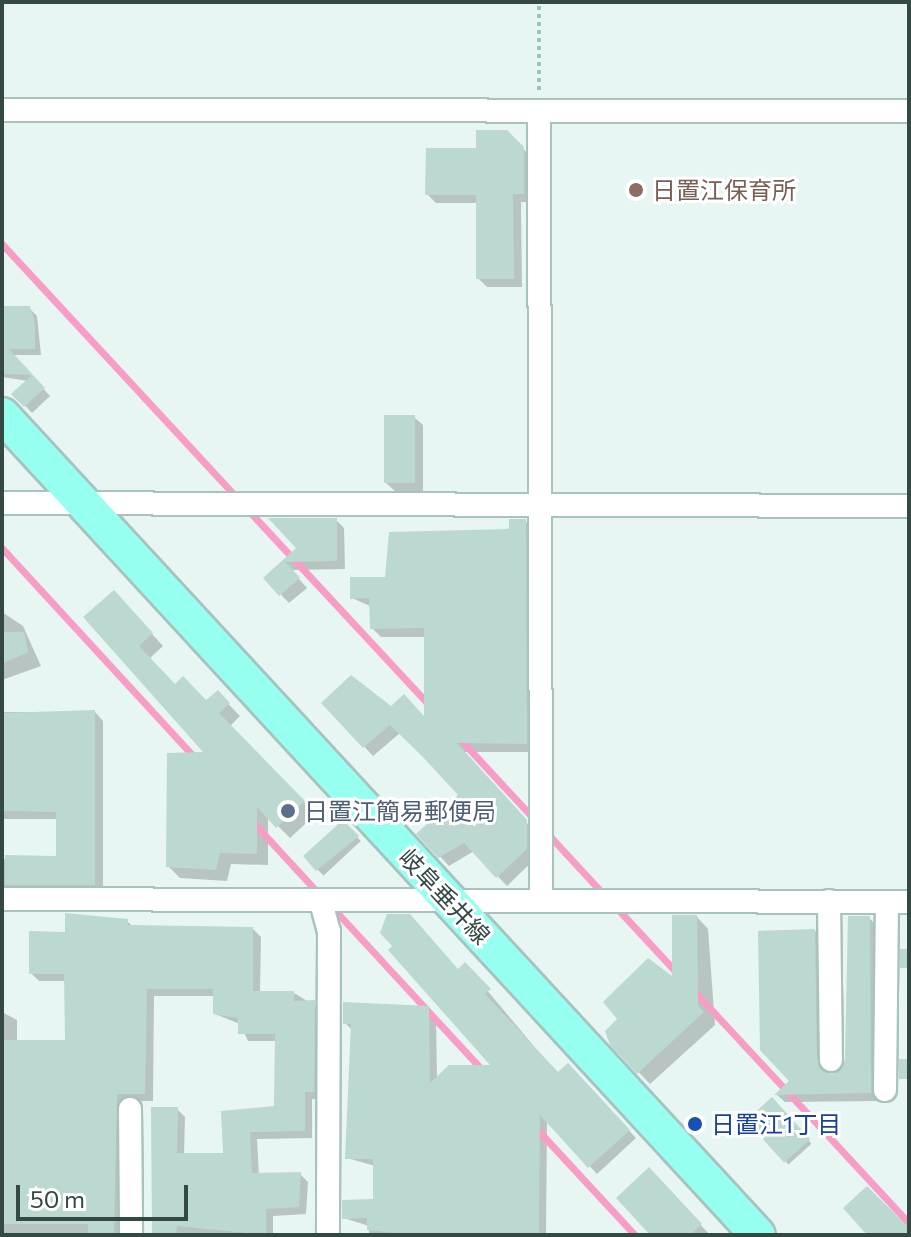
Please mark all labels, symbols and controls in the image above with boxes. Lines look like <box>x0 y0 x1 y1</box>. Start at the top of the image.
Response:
place label: 日置江保育所 <box>652 176 796 204</box>
marker: 日置江保育所 <box>627 181 645 199</box>
place label: 日置江簡易郵便局 <box>304 797 496 825</box>
marker: 日置江簡易郵便局 <box>279 802 297 820</box>
street label: 岐阜垂井線 <box>394 842 496 950</box>
place label: 日置江1丁目 <box>711 1110 841 1138</box>
marker: 日置江1丁目 <box>686 1115 704 1133</box>
scale bar <box>20 1169 192 1219</box>
text: 50 m <box>30 1184 85 1213</box>

